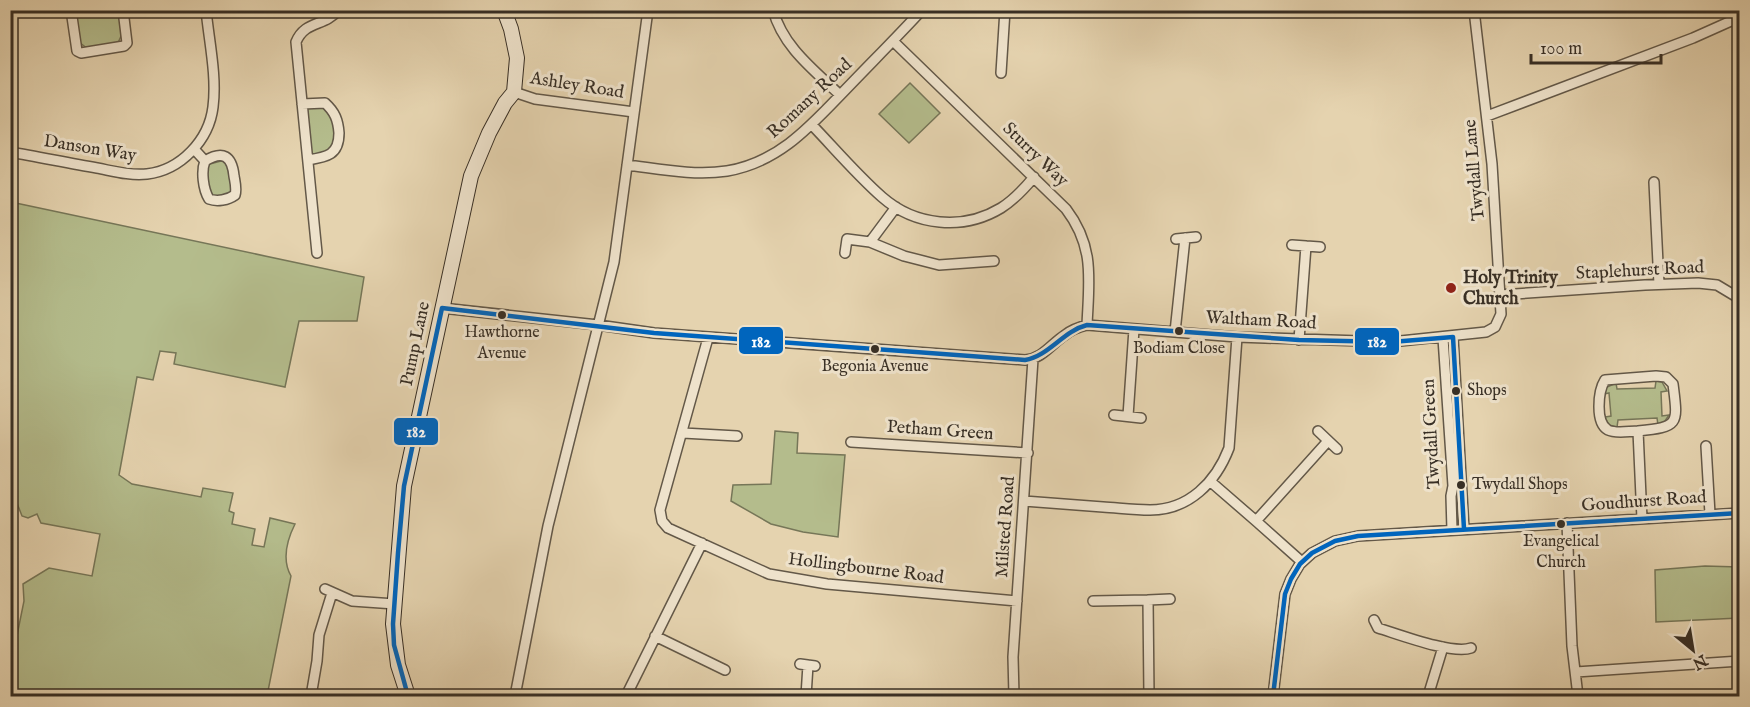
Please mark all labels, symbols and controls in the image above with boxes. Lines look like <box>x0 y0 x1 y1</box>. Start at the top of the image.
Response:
scale bar <box>1531 27 1662 65</box>
text: 100 m <box>1540 38 1582 61</box>
street label: Romany Road <box>763 54 858 144</box>
street label: Ashley Road <box>527 67 626 105</box>
street label: Sturry Way <box>997 118 1073 192</box>
street label: Twydall Lane <box>1459 118 1491 222</box>
street label: Danson Way <box>42 130 138 168</box>
street label: Staplehurst Road <box>1575 256 1705 286</box>
place label: Holy Trinity Church <box>1463 267 1559 311</box>
marker: Holy Trinity Church <box>1444 281 1458 295</box>
street label: Pump Lane <box>396 300 436 388</box>
street label: Waltham Road <box>1205 307 1317 335</box>
marker: Hawthorne Avenue <box>496 309 508 321</box>
place label: Hawthorne Avenue <box>464 323 540 364</box>
marker: Bodiam Close <box>1173 325 1185 337</box>
line badge: 182 <box>738 326 784 355</box>
line badge: 182 <box>1354 327 1400 356</box>
text: 182 <box>751 333 771 353</box>
text: 182 <box>1367 333 1387 353</box>
place label: Bodiam Close <box>1133 339 1225 359</box>
marker: Begonia Avenue <box>869 343 881 355</box>
place label: Begonia Avenue <box>821 357 929 377</box>
street label: Twydall Green <box>1418 378 1446 490</box>
place label: Shops <box>1467 381 1507 401</box>
marker: Shops <box>1450 385 1462 397</box>
street label: Petham Green <box>886 416 994 446</box>
line badge: 182 <box>393 417 439 446</box>
text: 182 <box>406 423 426 443</box>
street label: Milsted Road <box>991 475 1021 579</box>
place label: Twydall Shops <box>1472 475 1568 495</box>
marker: Twydall Shops <box>1455 479 1467 491</box>
street label: Goudhurst Road <box>1581 486 1708 518</box>
marker: Evangelical Church <box>1555 518 1567 530</box>
place label: Evangelical Church <box>1523 532 1600 573</box>
street label: Hollingbourne Road <box>787 548 945 590</box>
north arrow <box>1663 620 1723 680</box>
text: N <box>1688 649 1711 673</box>

